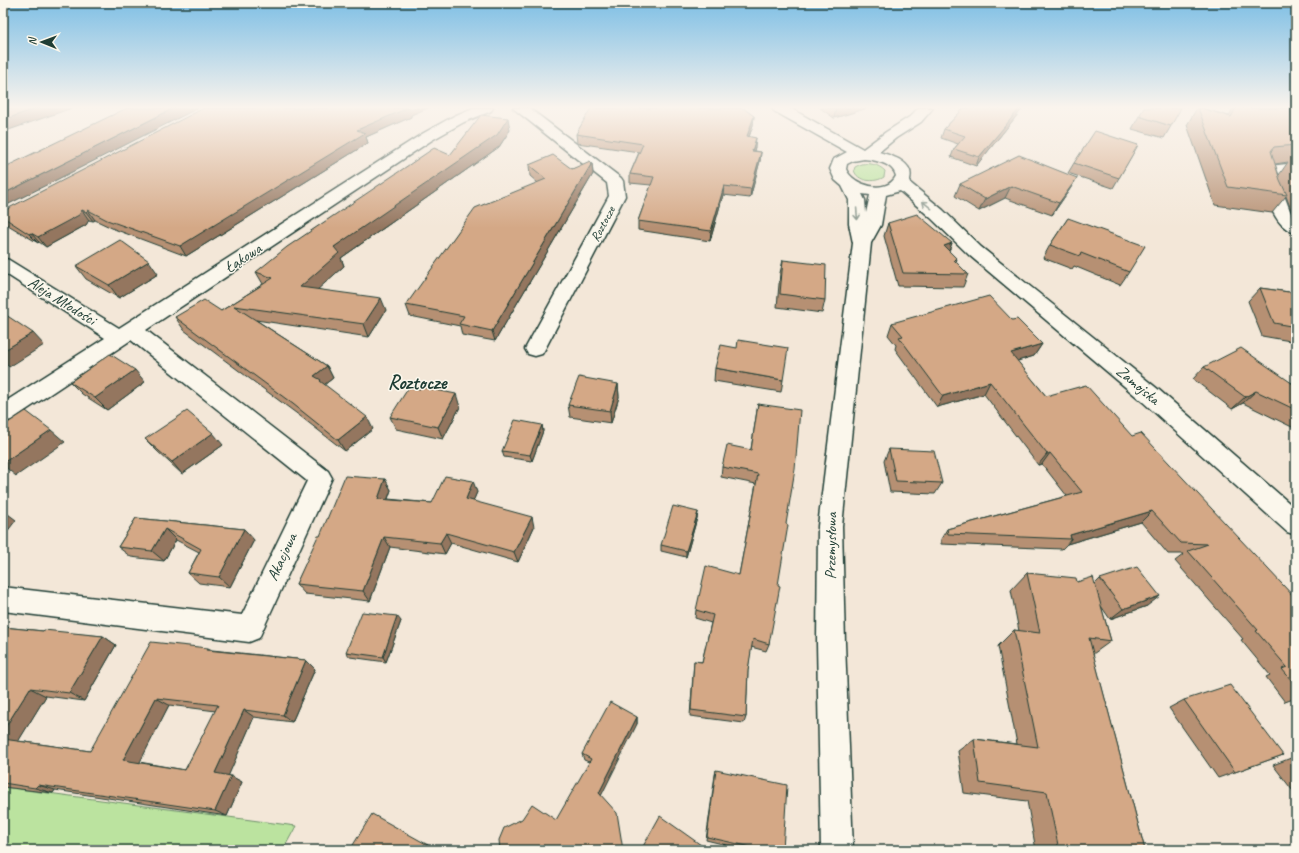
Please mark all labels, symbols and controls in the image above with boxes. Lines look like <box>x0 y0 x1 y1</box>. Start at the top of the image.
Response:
north arrow <box>22 22 62 62</box>
text: N <box>25 36 39 45</box>
one-way arrow <box>921 201 932 209</box>
street label: Roztocze <box>587 203 619 244</box>
one-way arrow <box>854 207 861 220</box>
street label: Łąkowa <box>221 238 267 277</box>
street label: Aleja Młodości <box>24 272 101 331</box>
street label: Zamojska <box>1112 361 1165 410</box>
district label: Roztocze <box>388 370 448 395</box>
street label: Przemysłowa <box>820 511 842 580</box>
street label: Akacjowa <box>262 529 302 584</box>

